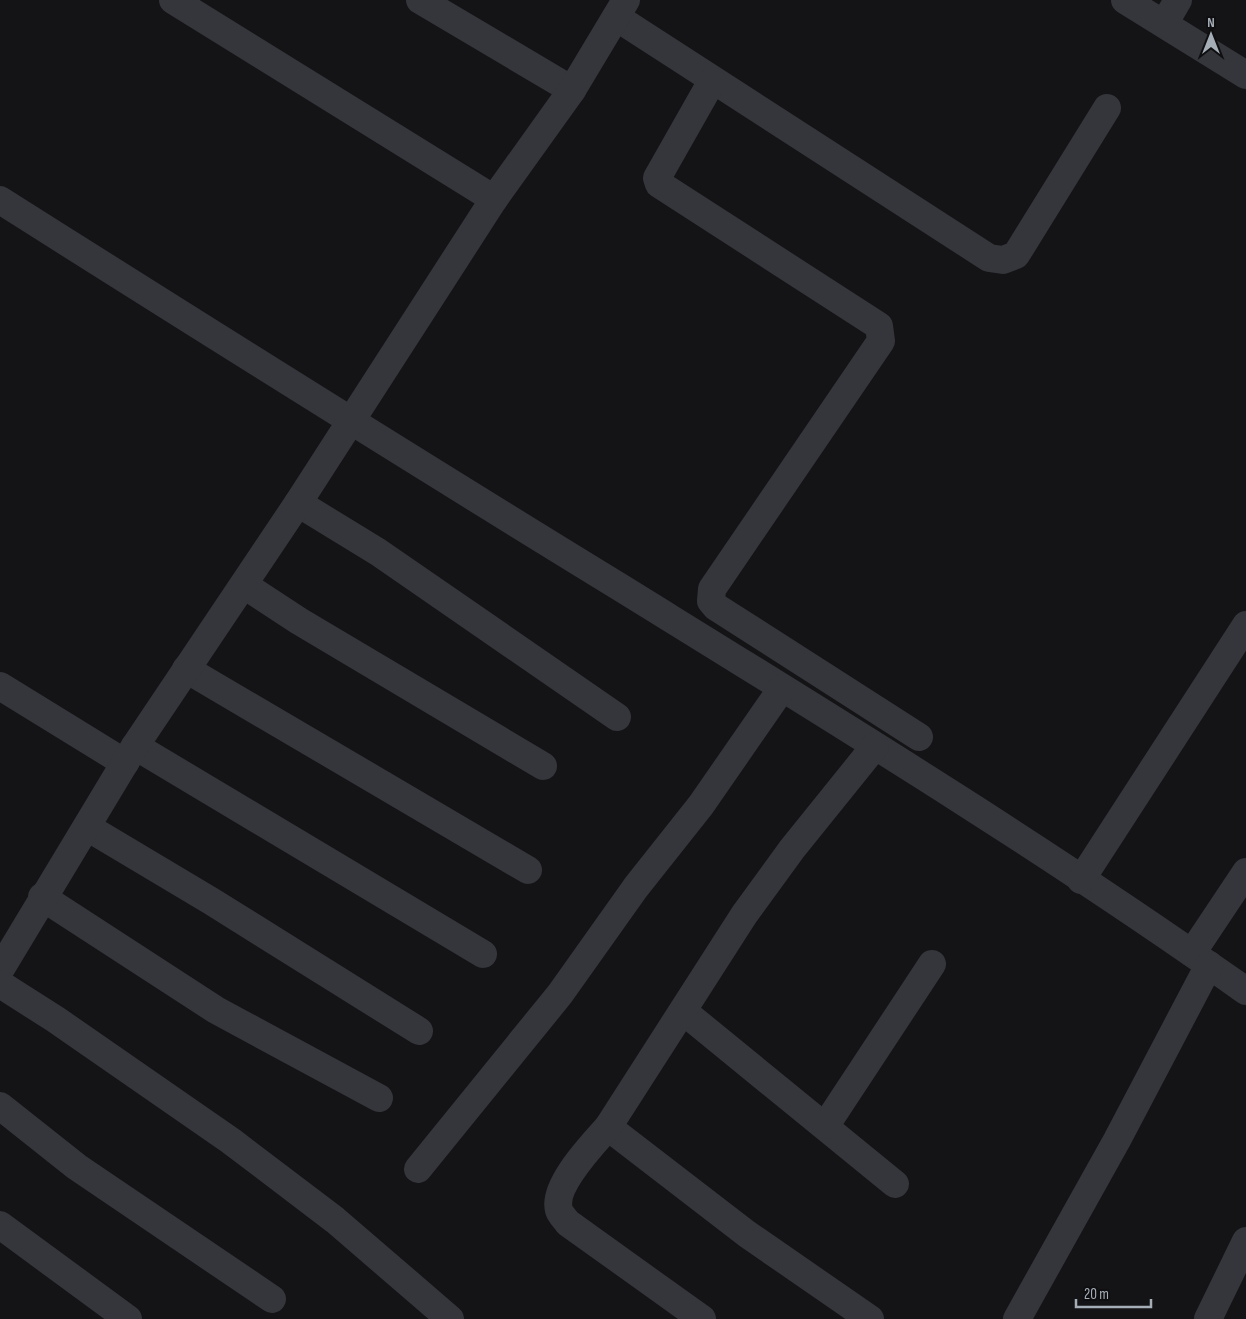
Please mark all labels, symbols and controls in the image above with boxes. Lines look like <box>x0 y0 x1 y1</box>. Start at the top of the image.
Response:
north arrow <box>1186 10 1236 60</box>
text: N <box>1207 14 1215 31</box>
scale bar <box>1076 1276 1151 1308</box>
text: 20 m <box>1084 1285 1109 1304</box>

